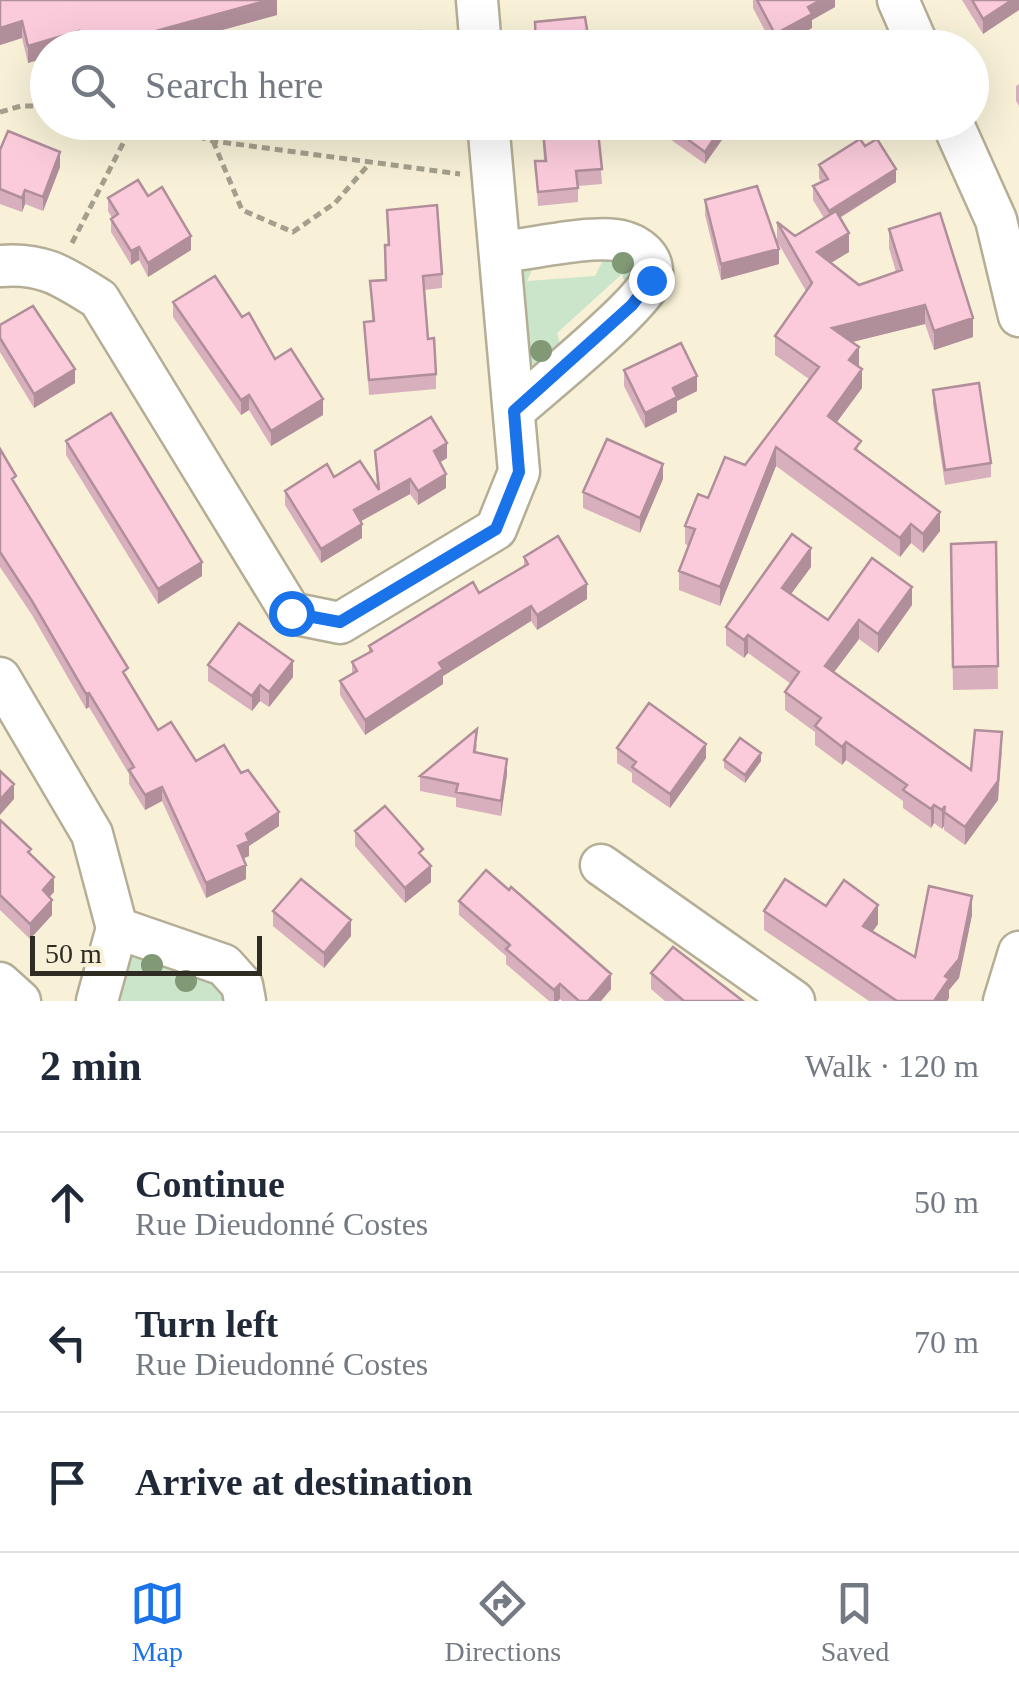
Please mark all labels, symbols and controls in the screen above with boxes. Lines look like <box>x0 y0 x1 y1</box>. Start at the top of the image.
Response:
search box <box>30 30 989 140</box>
icon: search <box>65 58 120 113</box>
text: Search here <box>145 64 323 106</box>
route end <box>629 258 675 304</box>
route start <box>269 591 315 637</box>
scale bar <box>30 931 262 976</box>
text: 50 m <box>45 938 102 969</box>
text: 2 min <box>40 1043 142 1089</box>
text: Walk · 120 m <box>805 1048 979 1084</box>
text: Continue <box>135 1163 285 1205</box>
icon: ahead <box>40 1175 95 1230</box>
text: 50 m <box>914 1184 979 1220</box>
text: Rue Dieudonné Costes <box>135 1206 428 1242</box>
text: Turn left <box>135 1303 278 1345</box>
icon: left <box>40 1315 95 1370</box>
text: 70 m <box>914 1324 979 1360</box>
text: Rue Dieudonné Costes <box>135 1346 428 1382</box>
icon: arrive <box>40 1455 95 1510</box>
text: Arrive at destination <box>135 1461 473 1503</box>
tab: Map <box>130 1576 185 1668</box>
tab: Directions <box>444 1576 561 1668</box>
tab: Saved <box>821 1576 889 1668</box>

